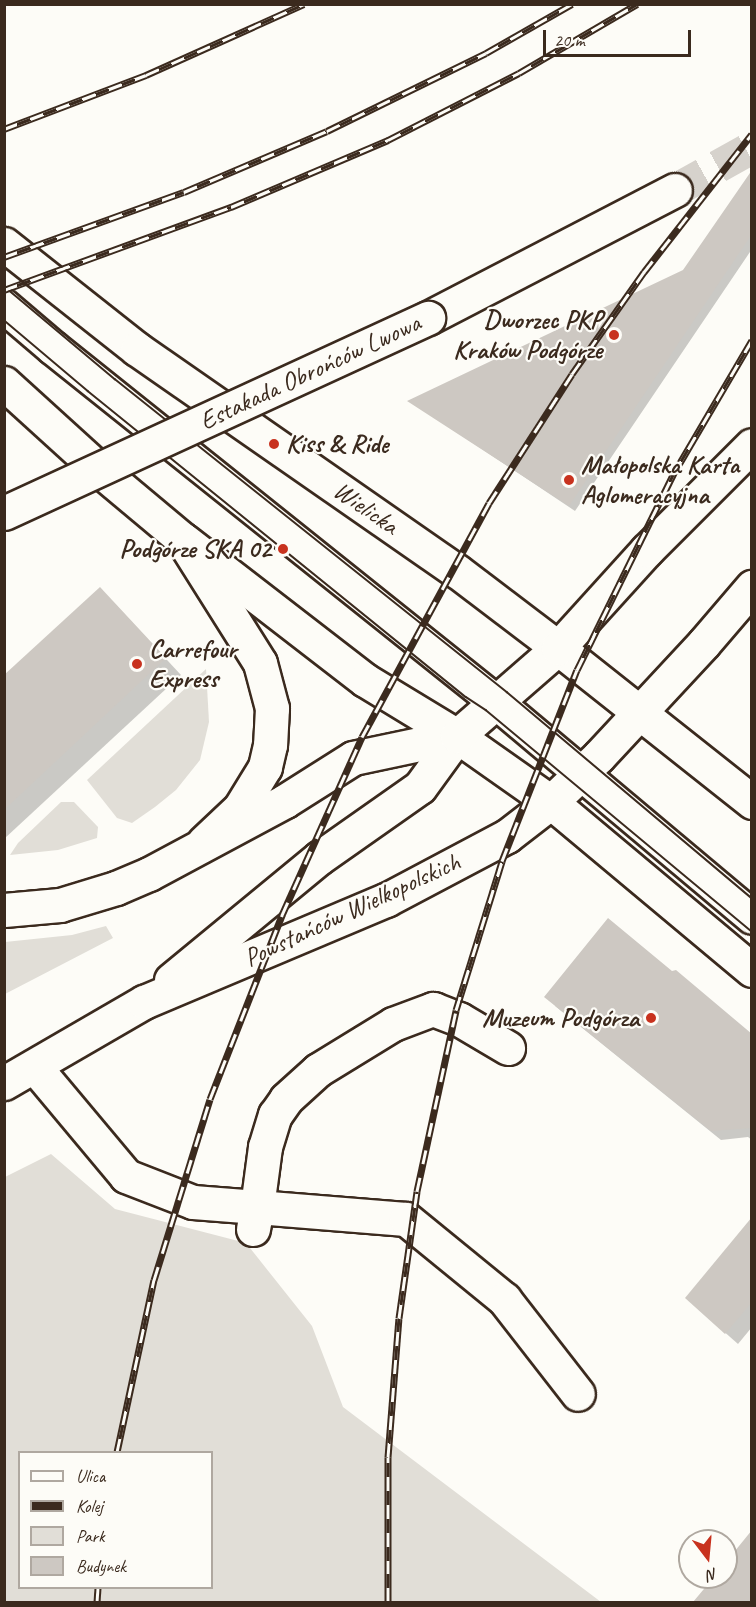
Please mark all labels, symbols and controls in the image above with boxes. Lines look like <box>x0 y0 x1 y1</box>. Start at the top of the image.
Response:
scale bar <box>546 18 694 56</box>
text: 20 m <box>554 29 585 51</box>
place label: Dworzec PKP Kraków Podgórze <box>453 304 602 366</box>
street label: Estakada Obrońców Lwowa <box>195 307 425 437</box>
marker: Dworzec PKP Kraków Podgórze <box>607 328 621 342</box>
place label: Kiss & Ride <box>286 428 388 460</box>
marker: Kiss & Ride <box>267 437 281 451</box>
place label: Małopolska Karta Aglomeracyjna <box>581 449 739 510</box>
marker: Małopolska Karta Aglomeracyjna <box>562 473 576 487</box>
street label: Wielicka <box>328 475 404 541</box>
place label: Podgórze SKA 02 <box>119 533 271 565</box>
marker: Podgórze SKA 02 <box>276 542 290 556</box>
place label: Carrefour Express <box>149 633 237 694</box>
marker: Carrefour Express <box>130 657 144 671</box>
street label: Powstańców Wielkopolskich <box>239 846 465 974</box>
place label: Muzeum Podgórza <box>482 1002 639 1034</box>
marker: Muzeum Podgórza <box>644 1011 658 1025</box>
legend <box>18 1451 213 1589</box>
text: Ulica <box>76 1465 105 1487</box>
text: Kolej <box>76 1495 103 1517</box>
text: Park <box>76 1525 105 1547</box>
north arrow <box>678 1529 738 1589</box>
text: Budynek <box>76 1555 126 1577</box>
text: N <box>705 1563 720 1585</box>

